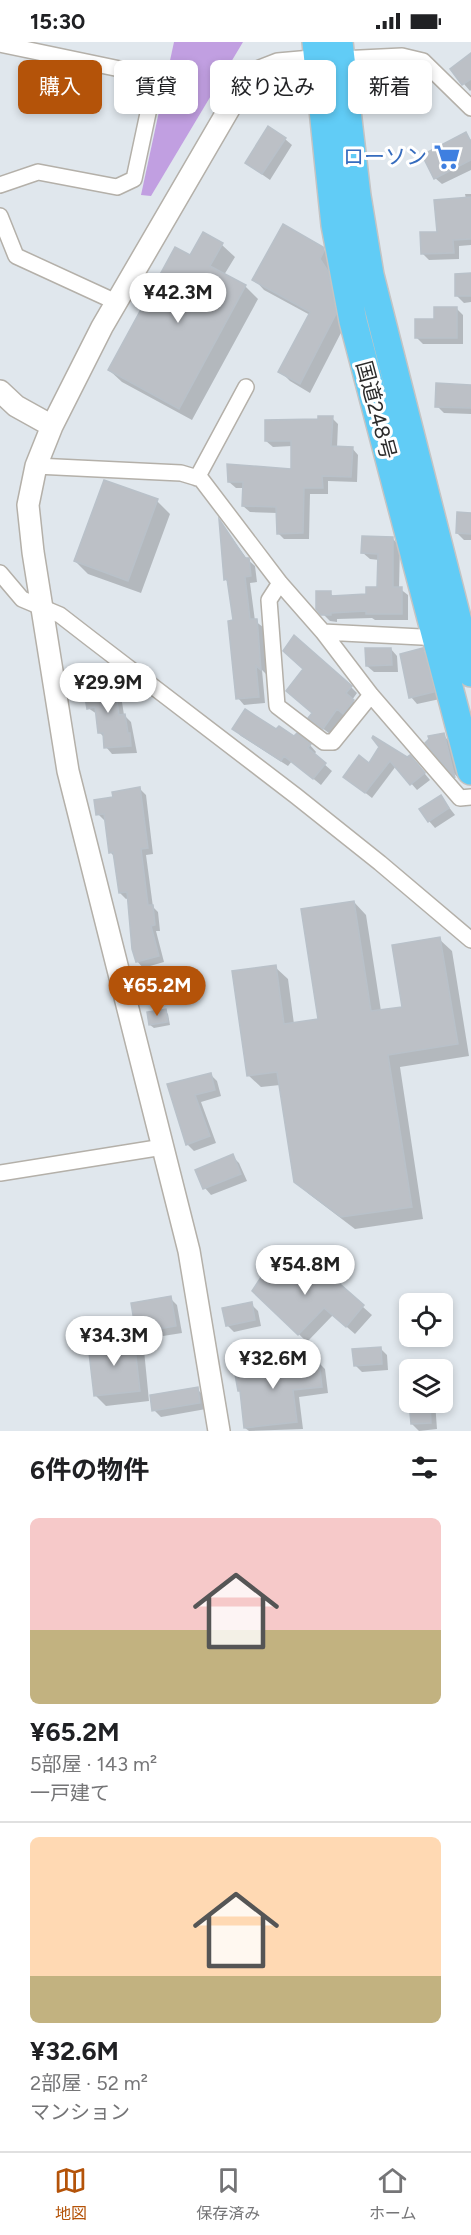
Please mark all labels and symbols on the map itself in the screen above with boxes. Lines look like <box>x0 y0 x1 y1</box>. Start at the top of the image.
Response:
supermarket icon: ローソン <box>432 142 462 172</box>
place label: ローソン <box>343 144 427 169</box>
pin: ¥42.3M <box>129 273 227 324</box>
street label: 国道248号 <box>351 358 402 462</box>
pin: ¥29.9M <box>59 663 157 714</box>
pin: ¥65.2M <box>108 966 206 1017</box>
pin: ¥54.8M <box>256 1245 354 1296</box>
pin: ¥34.3M <box>65 1316 163 1367</box>
pin: ¥32.6M <box>224 1339 322 1390</box>

